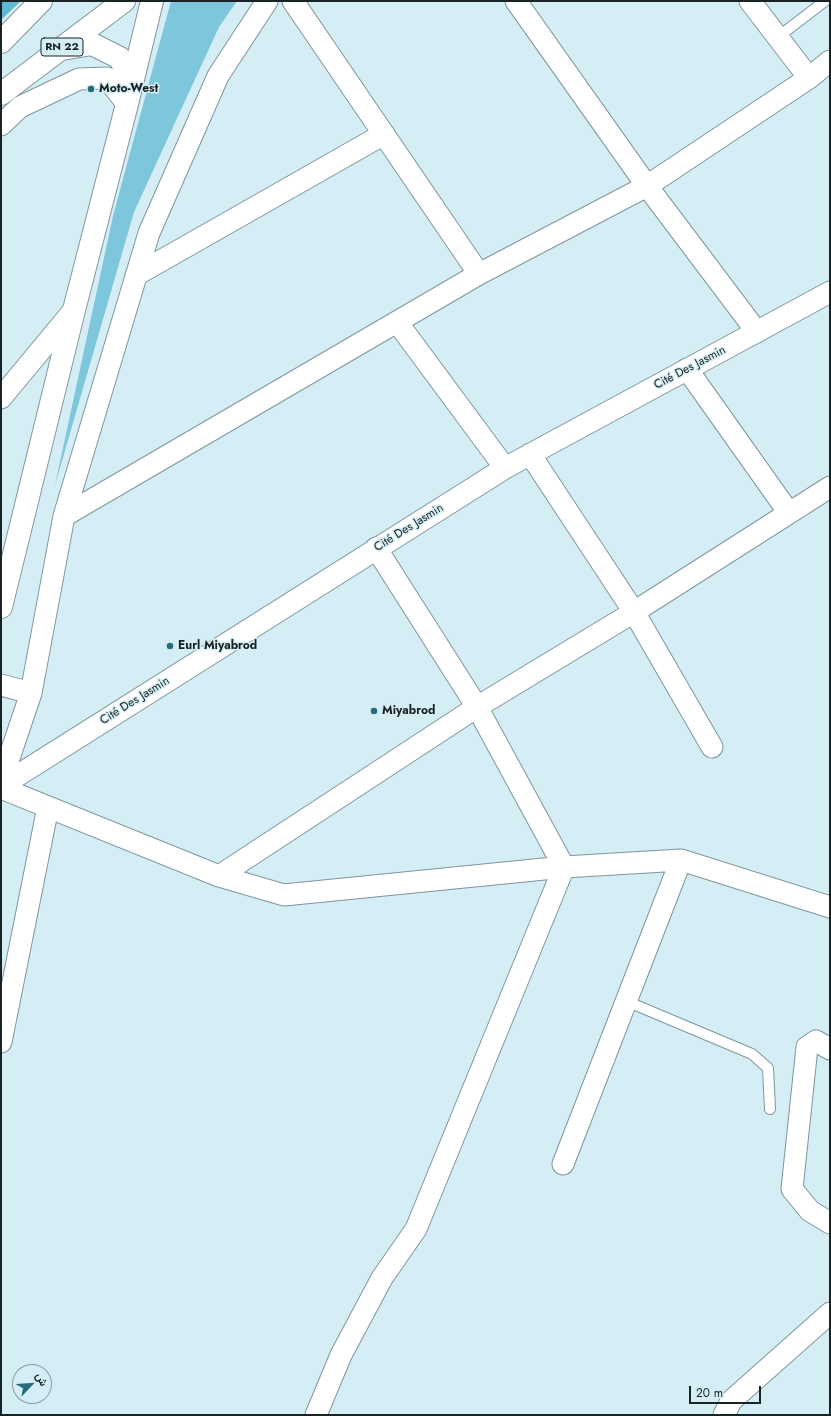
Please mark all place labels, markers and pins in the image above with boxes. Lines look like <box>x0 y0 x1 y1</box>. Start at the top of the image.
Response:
place label: Moto-West <box>99 82 158 96</box>
marker: Moto-West <box>86 84 96 94</box>
place label: Eurl Miyabrod <box>178 639 257 653</box>
marker: Eurl Miyabrod <box>165 641 175 651</box>
place label: Miyabrod <box>382 704 435 718</box>
marker: Miyabrod <box>369 706 379 716</box>

